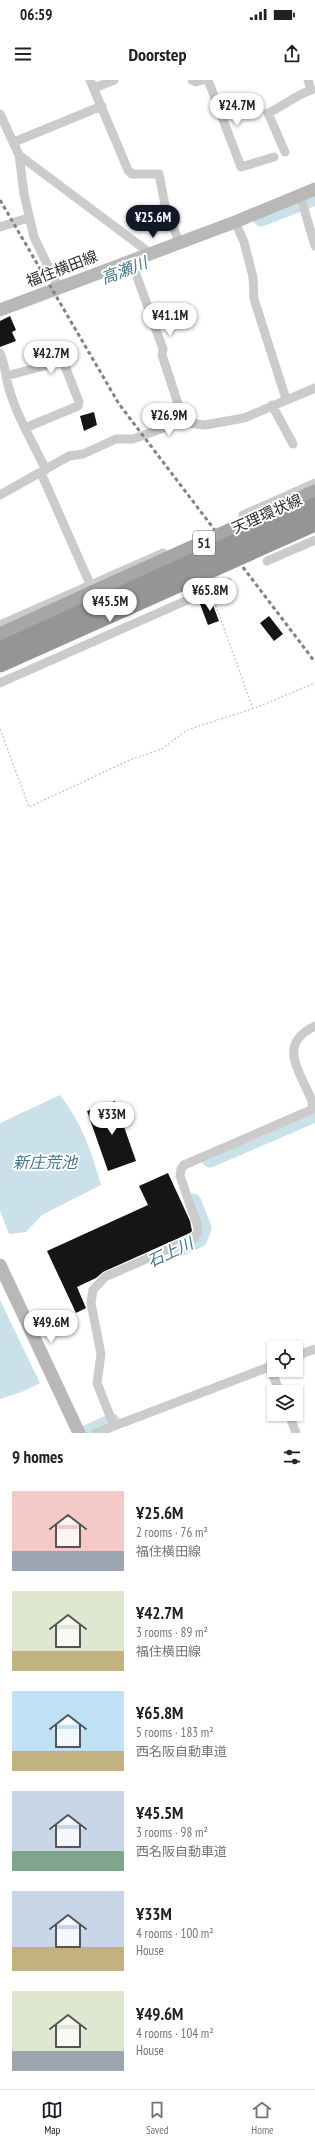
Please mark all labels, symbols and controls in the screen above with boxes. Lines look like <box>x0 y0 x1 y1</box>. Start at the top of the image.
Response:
text: 06:59 <box>20 5 52 24</box>
icon: menu <box>12 43 34 65</box>
text: Doorstep <box>128 43 187 66</box>
icon: share <box>281 43 303 65</box>
pin: ¥24.7M <box>204 93 270 127</box>
text: ¥24.7M <box>219 97 255 114</box>
pin: ¥25.6M <box>120 205 186 239</box>
text: ¥25.6M <box>135 209 171 226</box>
street label: 福住横田線 <box>23 246 100 291</box>
water label: 高瀬川 <box>98 251 152 288</box>
pin: ¥41.1M <box>137 303 203 337</box>
text: ¥41.1M <box>152 307 188 324</box>
pin: ¥42.7M <box>18 341 84 375</box>
text: ¥42.7M <box>33 345 69 362</box>
pin: ¥26.9M <box>136 403 202 437</box>
text: ¥26.9M <box>151 407 187 424</box>
street label: 天理環状線 <box>229 490 305 537</box>
road number: 51 <box>193 531 215 555</box>
pin: ¥65.8M <box>177 578 243 612</box>
text: ¥65.8M <box>192 582 228 599</box>
pin: ¥45.5M <box>77 589 143 623</box>
text: ¥45.5M <box>92 593 128 610</box>
pin: ¥33M <box>88 1102 136 1136</box>
text: ¥33M <box>98 1106 126 1123</box>
water label: 新庄荒池 <box>13 1152 79 1172</box>
water label: 石上川 <box>144 1232 198 1271</box>
pin: ¥49.6M <box>18 1310 84 1344</box>
text: ¥49.6M <box>33 1314 69 1331</box>
map controls <box>267 1341 303 1421</box>
button: locate <box>267 1341 303 1377</box>
button: layers <box>267 1385 303 1421</box>
text: 9 homes <box>12 1446 63 1468</box>
icon: filters <box>281 1446 303 1468</box>
text: ¥25.6M <box>136 1502 183 1524</box>
icon: home <box>44 1507 92 1555</box>
text: 2 rooms · 76 m² <box>136 1524 208 1541</box>
text: 福住横田線 <box>136 1543 201 1560</box>
text: ¥42.7M <box>136 1602 183 1624</box>
icon: home <box>44 1607 92 1655</box>
text: 3 rooms · 89 m² <box>136 1624 208 1641</box>
text: 福住横田線 <box>136 1643 201 1660</box>
text: ¥65.8M <box>136 1702 183 1724</box>
icon: home <box>44 1707 92 1755</box>
text: 5 rooms · 183 m² <box>136 1724 214 1741</box>
text: 西名阪自動車道 <box>136 1743 227 1760</box>
text: ¥45.5M <box>136 1802 183 1824</box>
icon: home <box>44 1807 92 1855</box>
text: 3 rooms · 98 m² <box>136 1824 208 1841</box>
text: 西名阪自動車道 <box>136 1843 227 1860</box>
text: ¥33M <box>136 1903 172 1925</box>
icon: home <box>44 1907 92 1955</box>
text: 4 rooms · 100 m² <box>136 1925 214 1942</box>
text: House <box>136 1942 164 1959</box>
text: ¥49.6M <box>136 2003 183 2025</box>
icon: home <box>44 2007 92 2055</box>
text: 4 rooms · 104 m² <box>136 2025 214 2042</box>
text: House <box>136 2042 164 2059</box>
tab: Map <box>41 2099 63 2137</box>
tab: Saved <box>146 2099 169 2137</box>
tab: Home <box>251 2099 274 2137</box>

